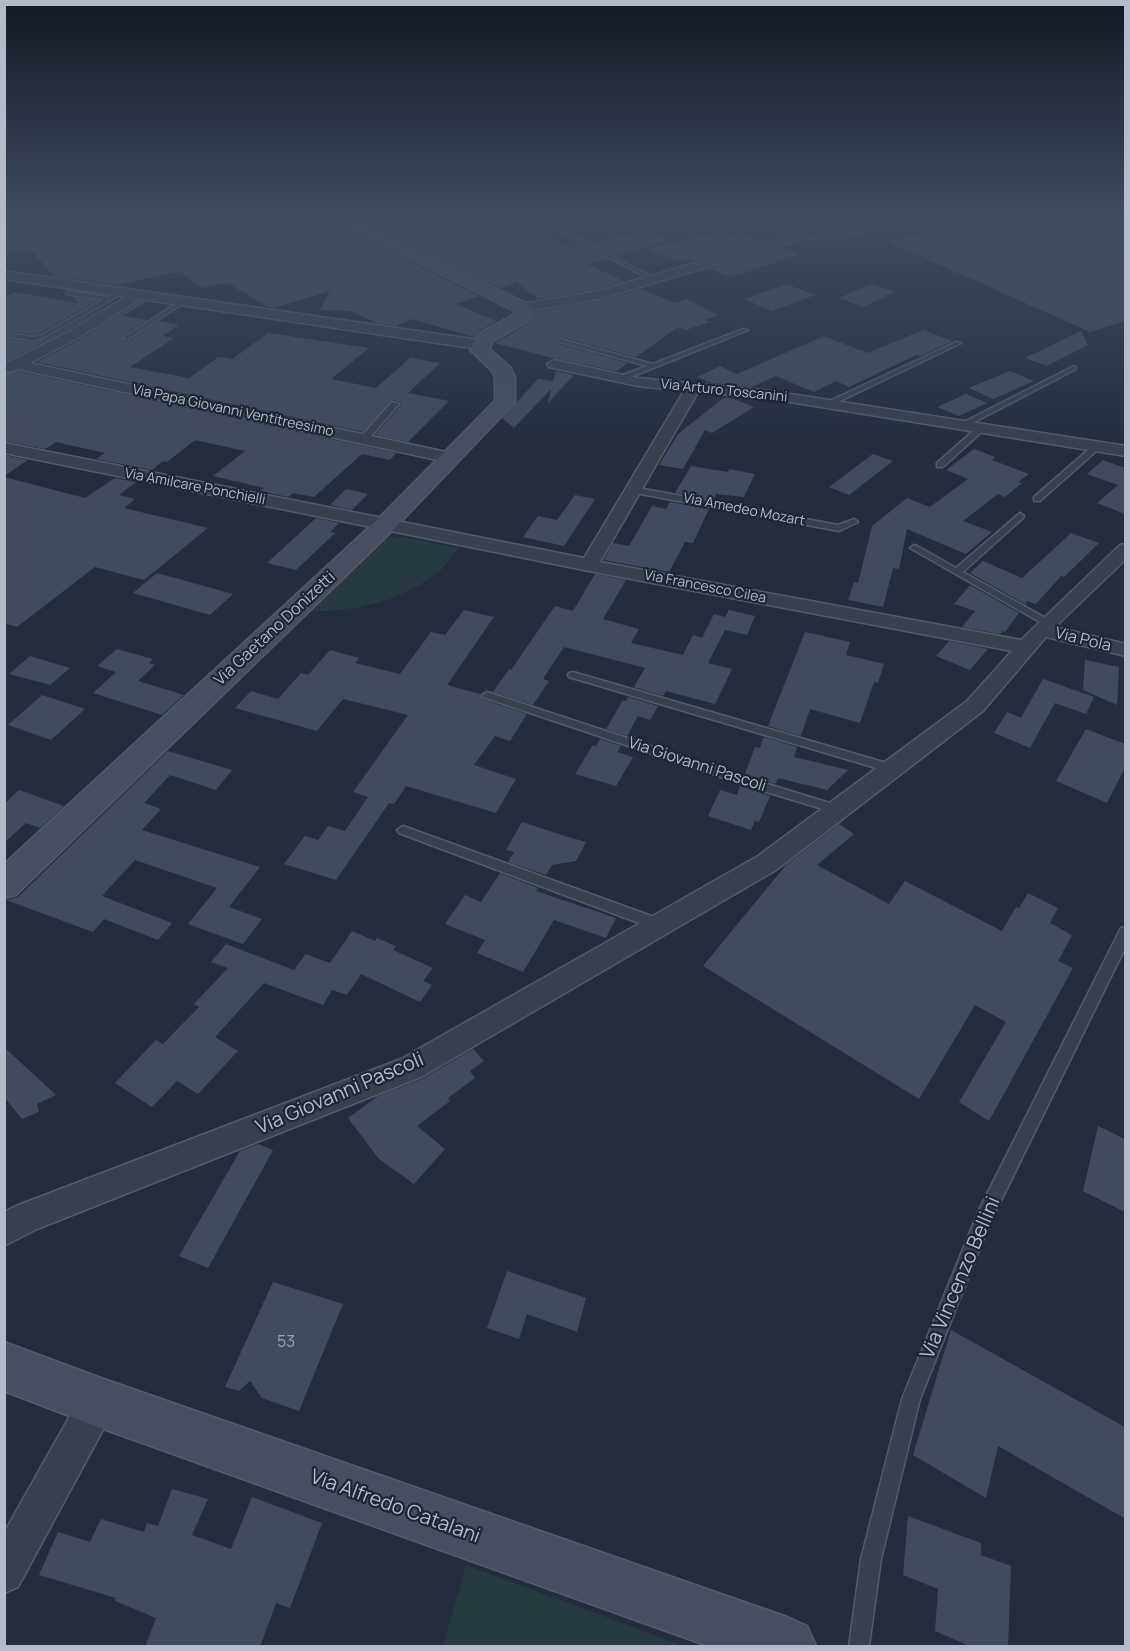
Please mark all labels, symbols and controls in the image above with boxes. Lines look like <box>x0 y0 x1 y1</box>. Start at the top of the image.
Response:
street label: Via Arturo Toscanini <box>660 376 788 406</box>
street label: Via Papa Giovanni Ventitreesimo <box>131 381 335 441</box>
street label: Via Amilcare Ponchielli <box>123 465 267 509</box>
street label: Via Amedeo Mozart <box>682 490 806 530</box>
street label: Via Francesco Cilea <box>643 567 767 607</box>
street label: Via Gaetano Donizetti <box>211 568 339 690</box>
street label: Via Pola <box>1053 624 1113 656</box>
street label: Via Giovanni Pascoli <box>626 734 768 796</box>
street label: Via Giovanni Pascoli <box>253 1048 427 1140</box>
street label: Via Vincenzo Bellini <box>916 1193 1006 1363</box>
house number: 53 <box>277 1333 295 1353</box>
street label: Via Alfredo Catalani <box>307 1465 483 1549</box>

